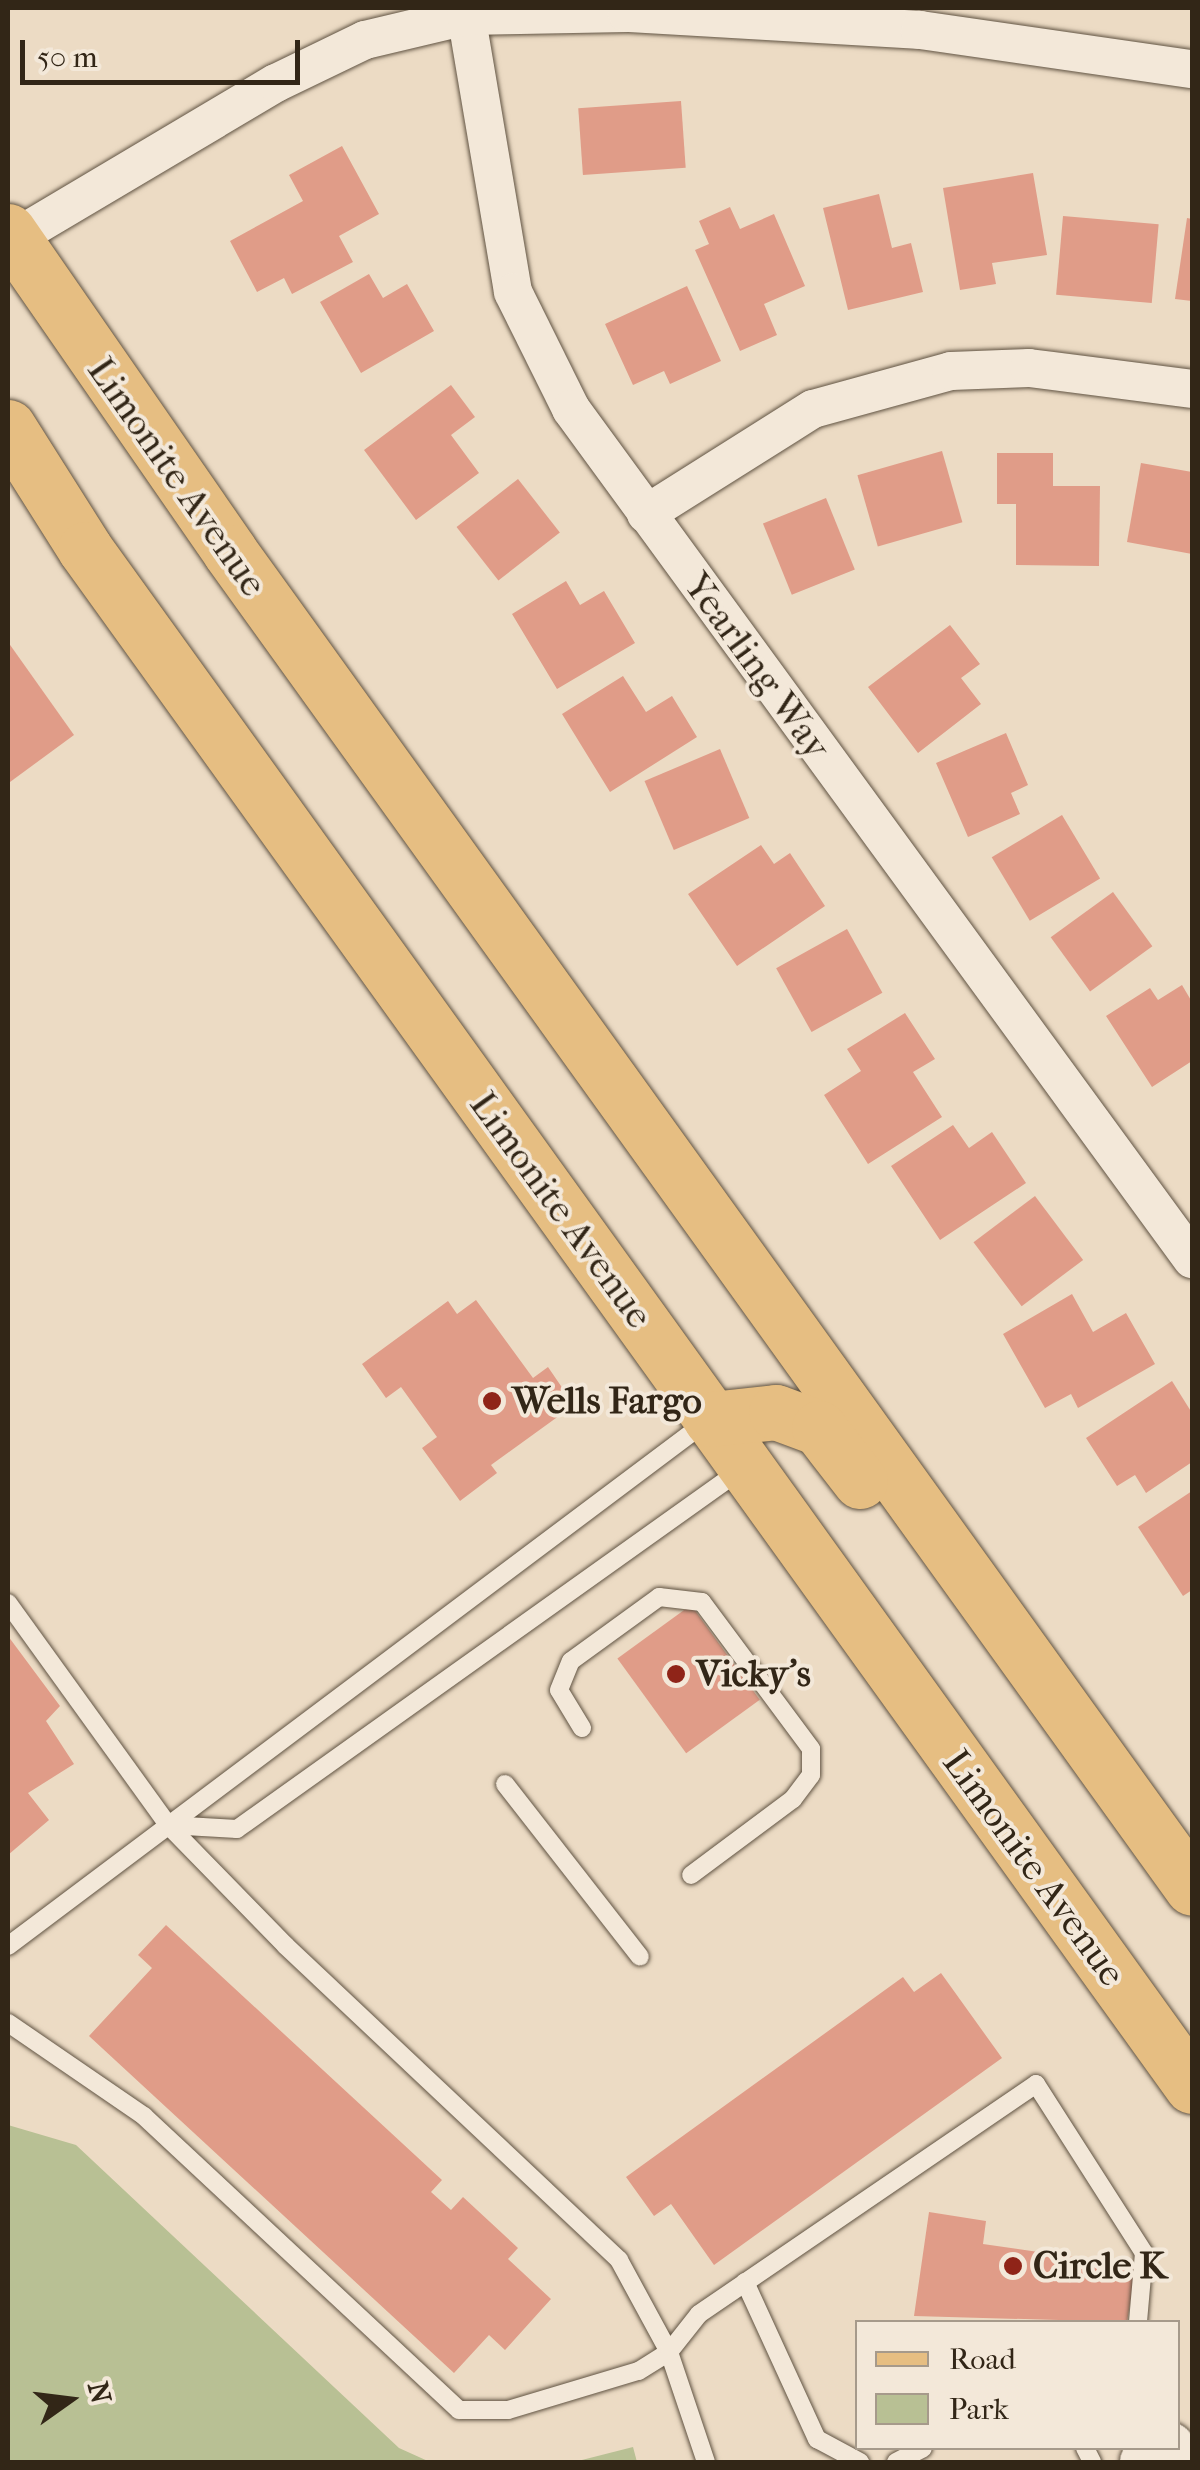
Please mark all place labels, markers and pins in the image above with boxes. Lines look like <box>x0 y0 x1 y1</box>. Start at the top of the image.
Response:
place label: Wells Fargo <box>512 1378 702 1424</box>
marker: Wells Fargo <box>481 1390 503 1412</box>
place label: Vicky's <box>696 1651 811 1697</box>
marker: Vicky's <box>665 1663 687 1685</box>
place label: Circle K <box>1033 2243 1167 2289</box>
marker: Circle K <box>1002 2255 1024 2277</box>

